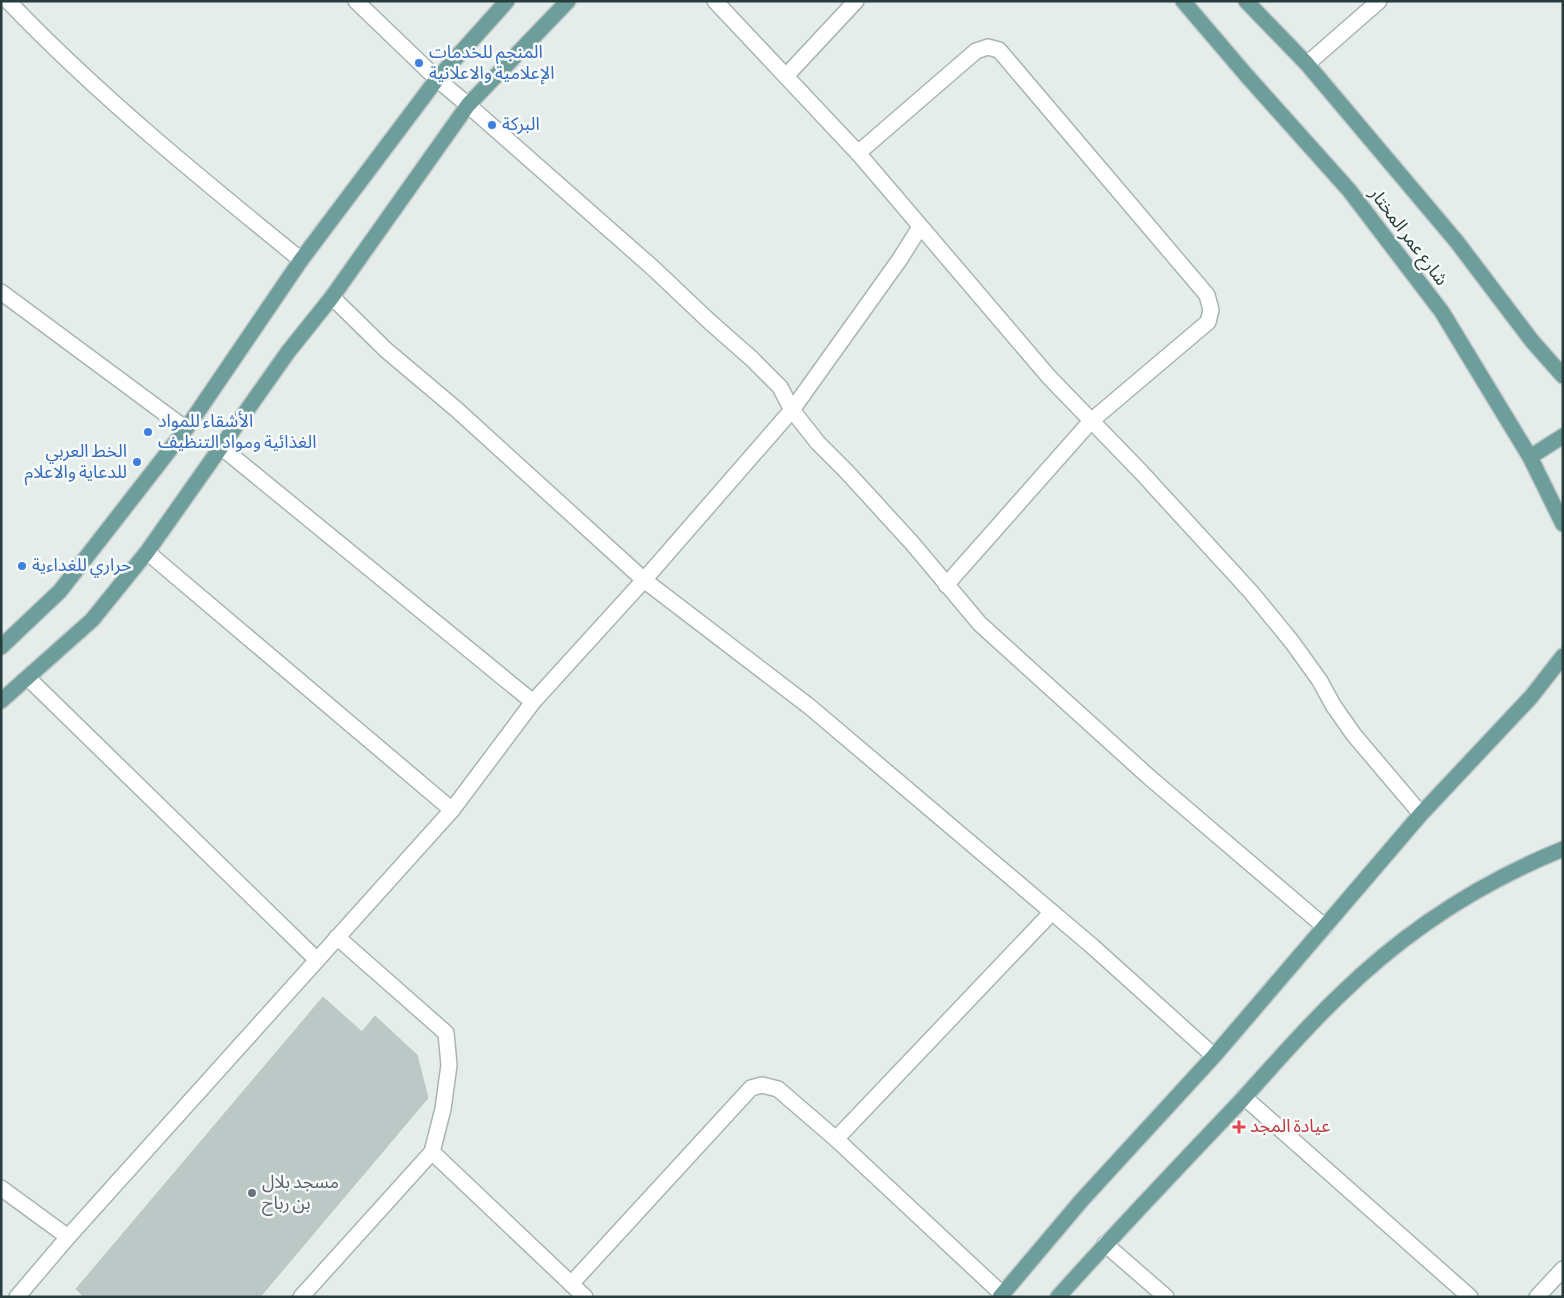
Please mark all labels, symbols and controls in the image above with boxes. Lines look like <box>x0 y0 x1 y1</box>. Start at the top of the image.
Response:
place label: المنجم للخدمات الإعلامية والاعلانية <box>429 44 554 85</box>
marker: المنجم للخدمات الإعلامية والاعلانية <box>413 57 425 69</box>
place label: البركة <box>502 116 540 135</box>
marker: البركة <box>486 119 498 131</box>
street label: شارع عمر المختار <box>1362 184 1450 292</box>
place label: الأشقاء للمواد الغذائية ومواد التنظيف <box>158 411 316 453</box>
marker: الأشقاء للمواد الغذائية ومواد التنظيف <box>142 426 154 438</box>
place label: الخط العربي للدعاية والاعلام <box>25 443 127 486</box>
marker: الخط العربي للدعاية والاعلام <box>131 456 143 468</box>
place label: حراري للغداءية <box>32 557 132 578</box>
marker: حراري للغداءية <box>16 560 28 572</box>
place label: عيادة المجد <box>1250 1118 1330 1136</box>
marker: عيادة المجد <box>1232 1120 1246 1134</box>
place label: مسجد بلال بن رباح <box>262 1174 339 1216</box>
marker: مسجد بلال بن رباح <box>246 1187 258 1199</box>

